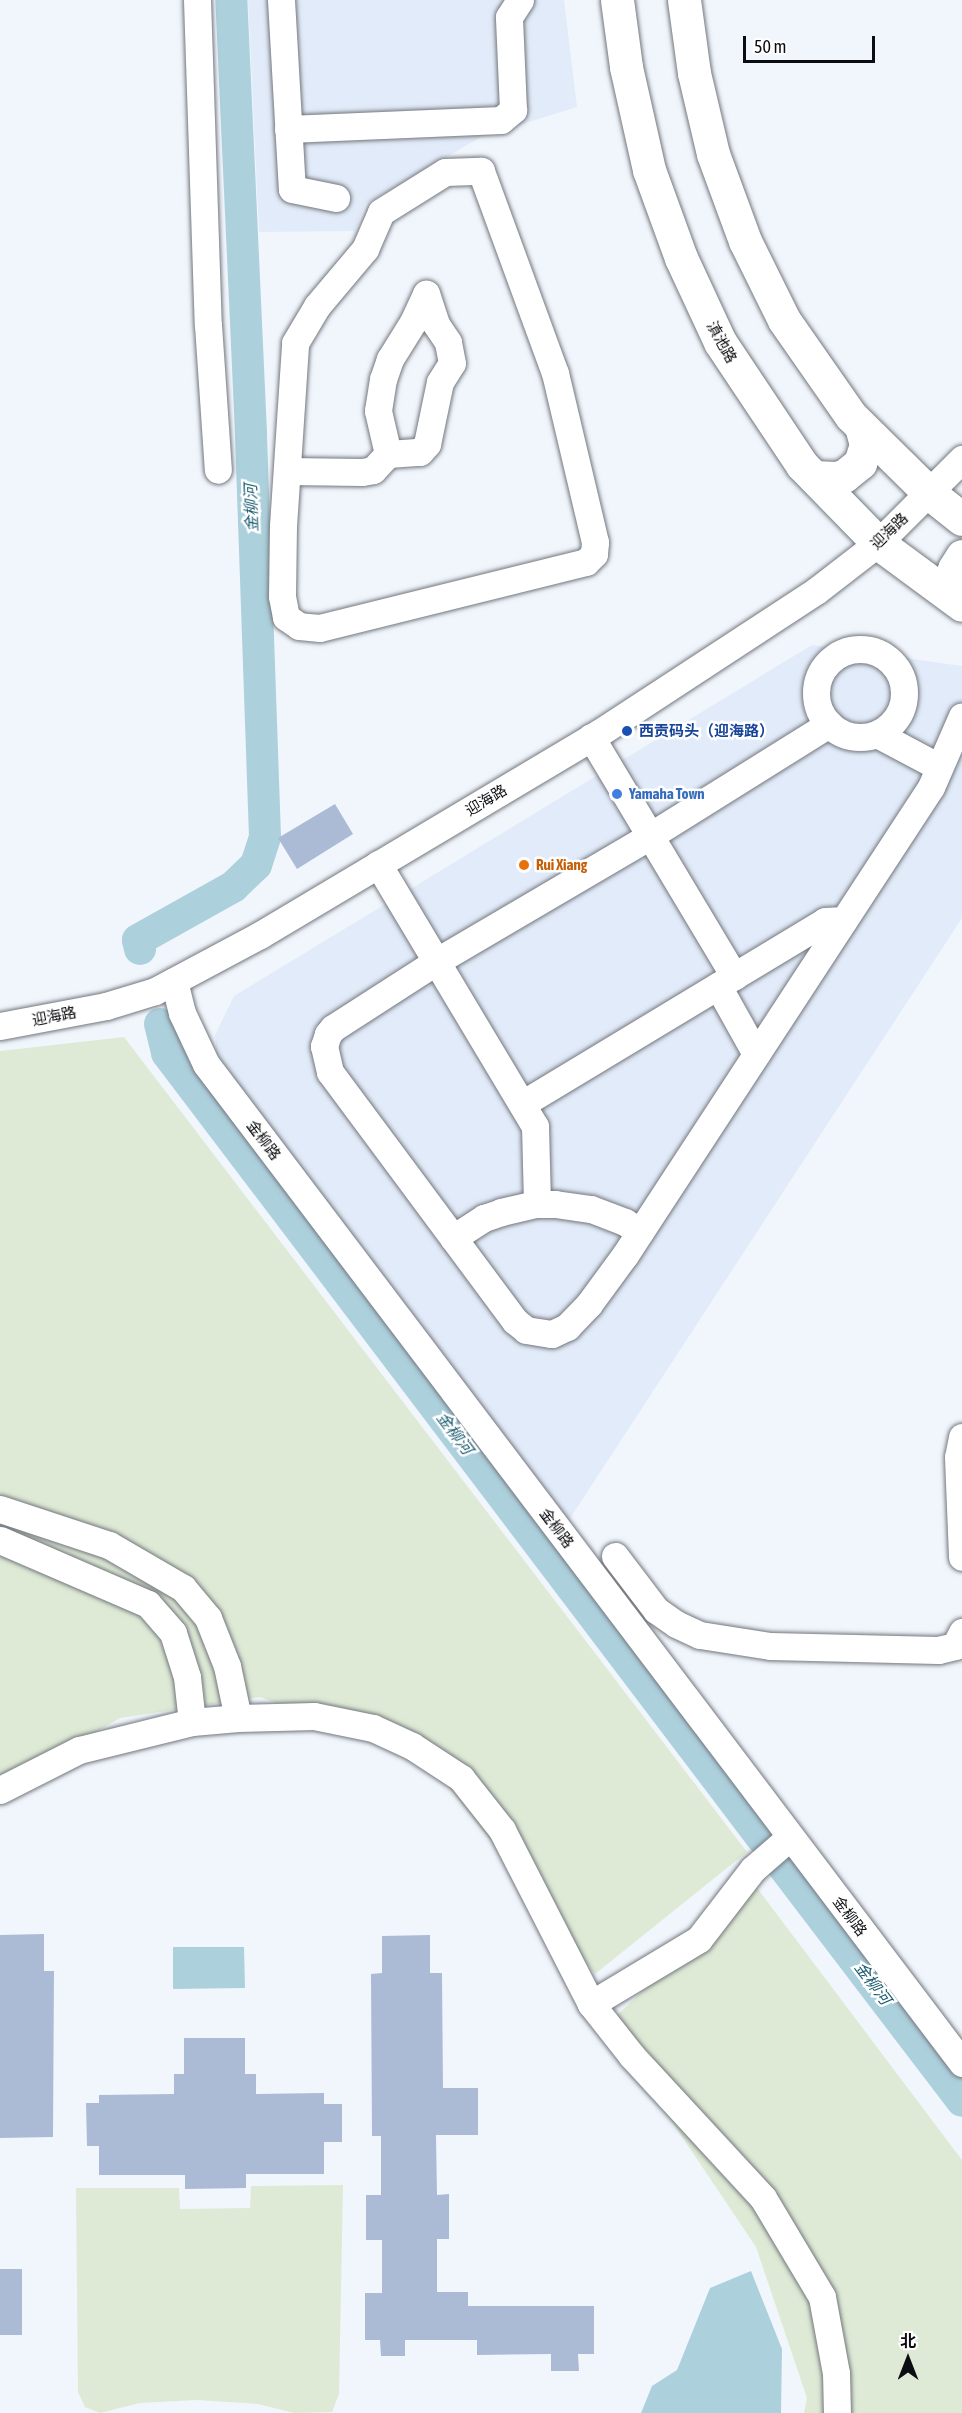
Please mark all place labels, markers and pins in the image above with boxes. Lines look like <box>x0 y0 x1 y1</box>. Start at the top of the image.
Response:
place label: 西贡码头（迎海路） <box>639 722 774 740</box>
marker: 西贡码头（迎海路） <box>620 724 634 738</box>
place label: Yamaha Town <box>629 785 705 803</box>
marker: Yamaha Town <box>610 787 624 801</box>
place label: Rui Xiang <box>536 856 587 874</box>
marker: Rui Xiang <box>517 858 531 872</box>

